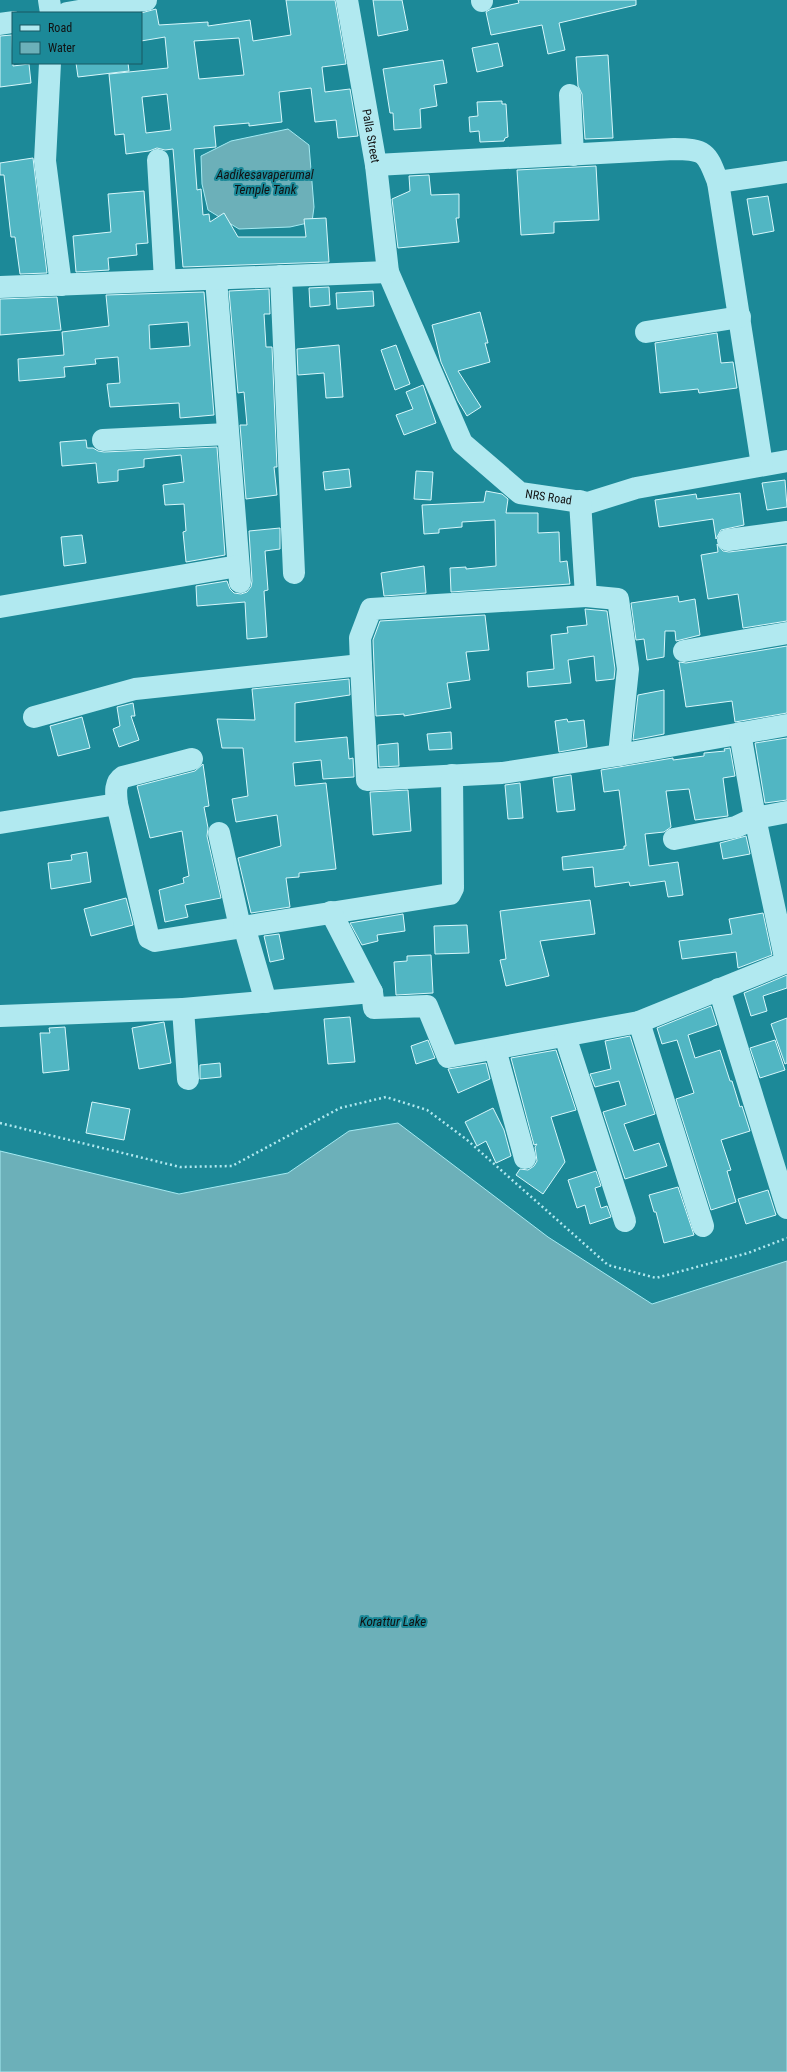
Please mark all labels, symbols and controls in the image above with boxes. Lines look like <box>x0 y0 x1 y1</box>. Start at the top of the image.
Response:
legend <box>12 12 142 64</box>
text: Road <box>48 21 72 35</box>
text: Water <box>48 41 76 55</box>
street label: Palla Street <box>359 108 383 164</box>
water label: Aadikesavaperumal Temple Tank <box>215 167 315 197</box>
street label: NRS Road <box>524 487 573 508</box>
water label: Korattur Lake <box>360 1614 426 1629</box>

